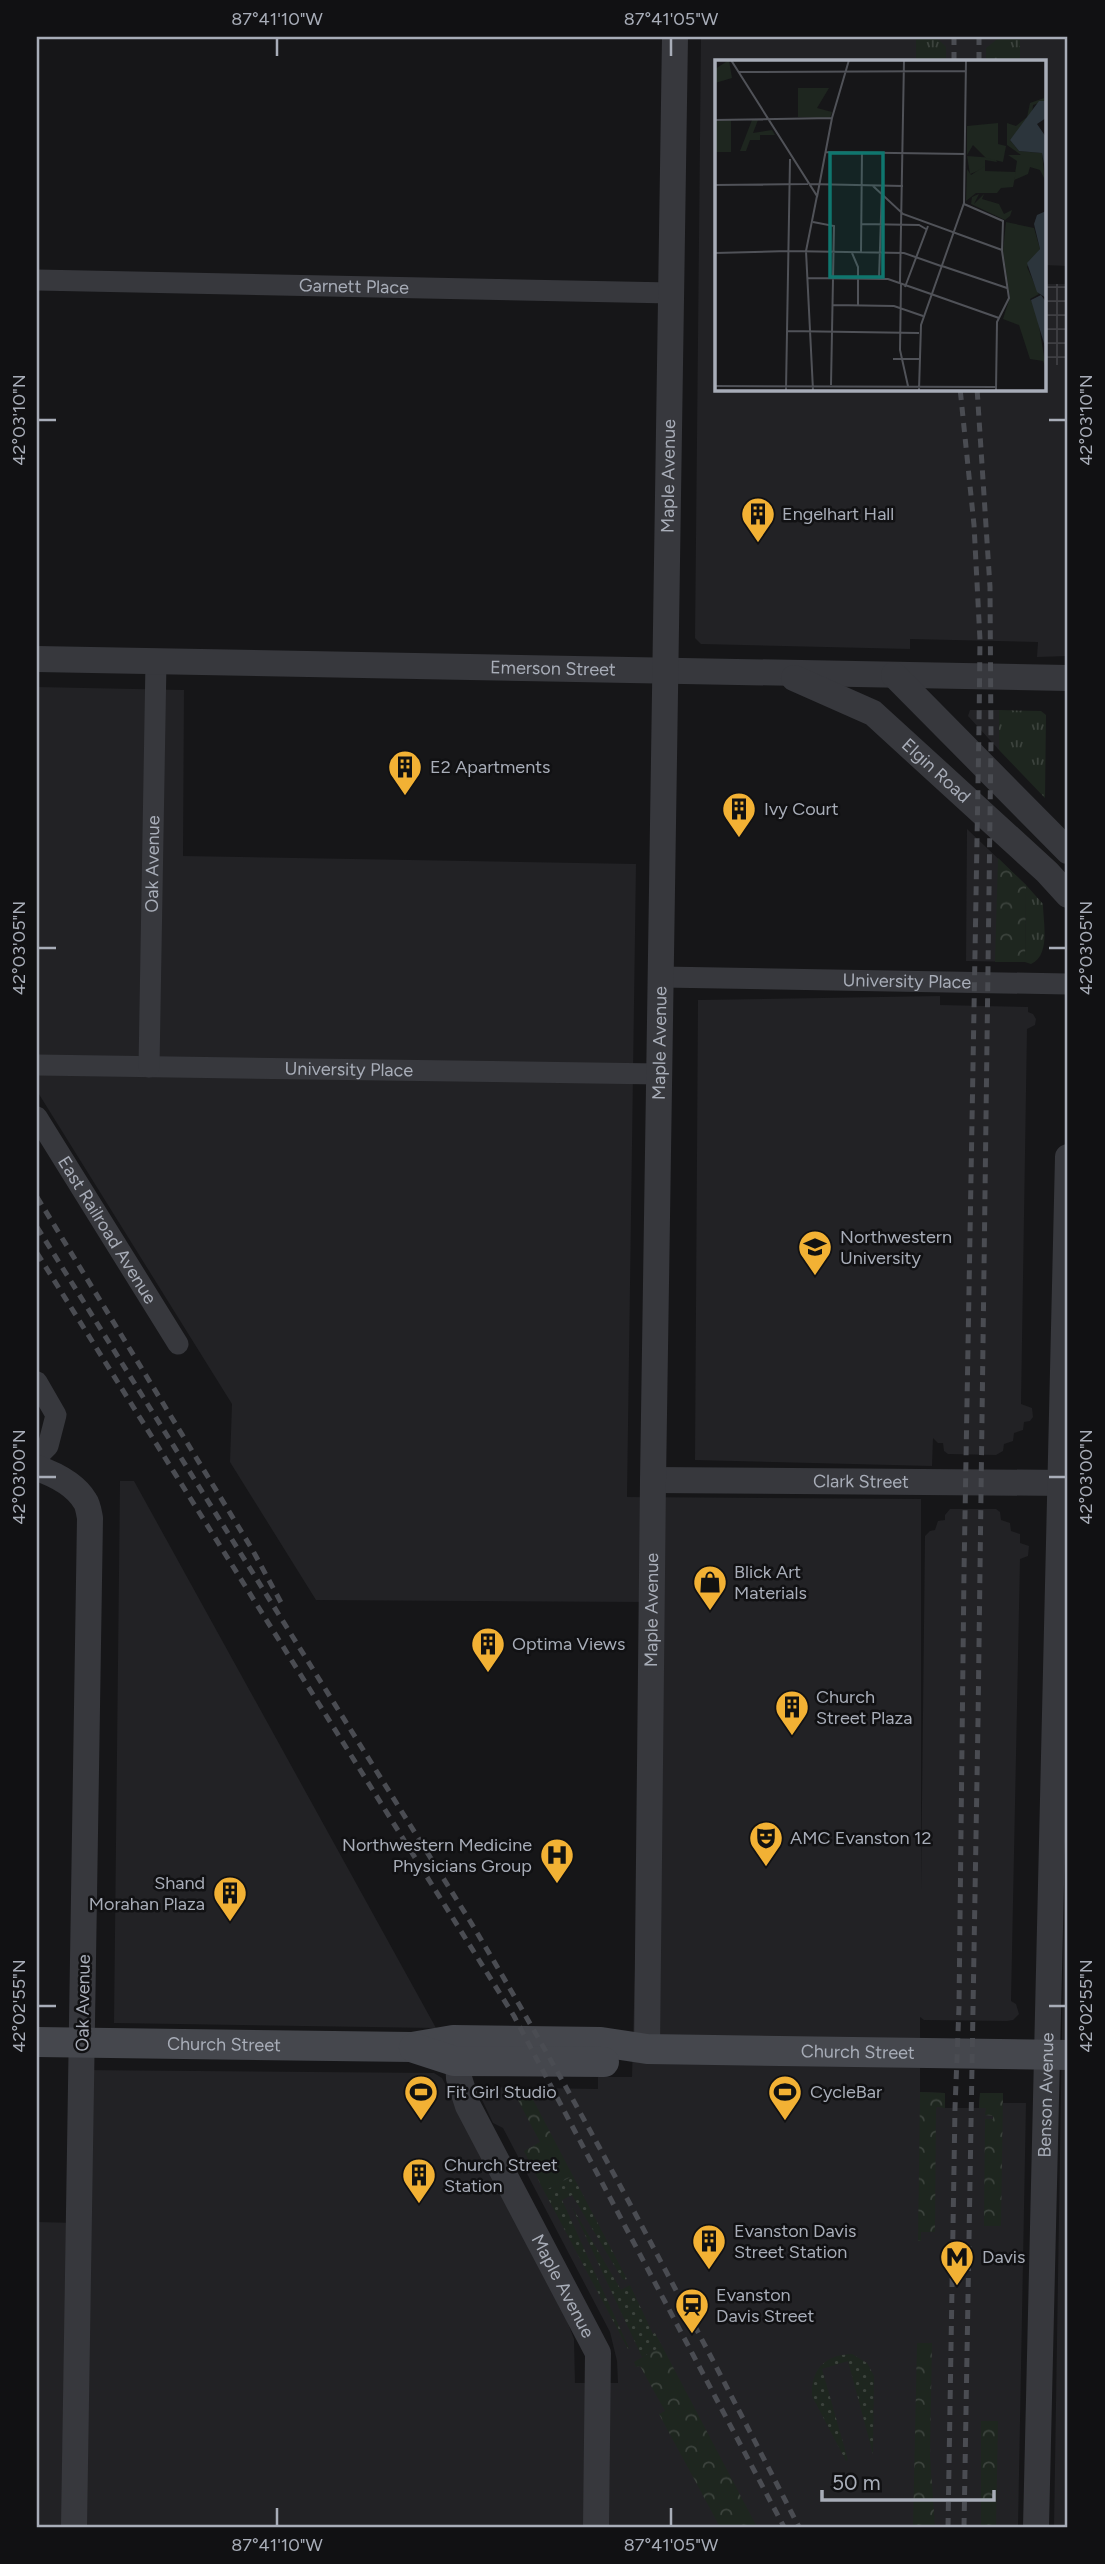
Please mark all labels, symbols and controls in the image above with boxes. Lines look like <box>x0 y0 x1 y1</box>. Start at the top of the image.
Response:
text: 87°41'10"W <box>231 8 324 30</box>
text: 87°41'05"W <box>624 8 719 30</box>
inset map <box>715 60 1046 390</box>
street label: Garnett Place <box>299 274 409 299</box>
text: 42°03'10"N <box>8 374 30 466</box>
text: 42°03'10"N <box>1075 374 1097 466</box>
street label: Maple Avenue <box>656 419 680 533</box>
building icon: Engelhart Hall <box>739 495 777 544</box>
place label: Engelhart Hall <box>782 503 894 525</box>
street label: Emerson Street <box>490 656 616 681</box>
street label: Elgin Road <box>897 734 975 808</box>
building icon: E2 Apartments <box>386 748 424 797</box>
place label: E2 Apartments <box>430 756 550 778</box>
building icon: Ivy Court <box>720 790 758 839</box>
place label: Ivy Court <box>764 798 839 820</box>
street label: Oak Avenue <box>141 815 164 913</box>
text: 42°03'05"N <box>8 901 30 995</box>
text: 42°03'05"N <box>1075 901 1097 995</box>
street label: University Place <box>843 969 972 993</box>
street label: Maple Avenue <box>648 986 672 1100</box>
street label: University Place <box>285 1058 414 1081</box>
street label: East Railroad Avenue <box>53 1152 161 1308</box>
place label: Northwestern University <box>840 1226 952 1269</box>
school or university icon: Northwestern University <box>796 1228 834 1277</box>
text: 42°03'00"N <box>8 1429 30 1525</box>
text: 42°03'00"N <box>1075 1429 1097 1525</box>
street label: Clark Street <box>813 1470 909 1493</box>
street label: Maple Avenue <box>640 1553 663 1667</box>
place label: Blick Art Materials <box>734 1561 807 1604</box>
shop icon: Blick Art Materials <box>691 1563 729 1612</box>
building icon: Optima Views <box>469 1625 507 1674</box>
place label: Optima Views <box>512 1633 625 1655</box>
place label: Church Street Plaza <box>816 1686 912 1729</box>
building icon: Church Street Plaza <box>773 1688 811 1737</box>
theatre icon: AMC Evanston 12 <box>747 1819 785 1868</box>
place label: AMC Evanston 12 <box>790 1827 931 1849</box>
place label: Northwestern Medicine Physicians Group <box>342 1834 532 1877</box>
hospital icon: Northwestern Medicine Physicians Group <box>538 1836 576 1885</box>
place label: Shand Morahan Plaza <box>89 1872 205 1915</box>
building icon: Shand Morahan Plaza <box>211 1874 249 1923</box>
street label: Oak Avenue <box>71 1954 95 2052</box>
text: 42°02'55"N <box>8 1959 30 2053</box>
text: 42°02'55"N <box>1075 1959 1097 2053</box>
street label: Benson Avenue <box>1034 2032 1059 2158</box>
street label: Church Street <box>167 2033 281 2056</box>
street label: Church Street <box>801 2040 915 2064</box>
sports icon: Fit Girl Studio <box>402 2073 440 2122</box>
sports icon: CycleBar <box>766 2073 804 2122</box>
place label: Fit Girl Studio <box>446 2081 557 2103</box>
place label: CycleBar <box>810 2081 882 2103</box>
place label: Church Street Station <box>444 2154 558 2197</box>
building icon: Church Street Station <box>400 2156 438 2205</box>
place label: Evanston Davis Street Station <box>734 2220 856 2263</box>
building icon: Evanston Davis Street Station <box>690 2222 728 2271</box>
street label: Maple Avenue <box>526 2230 599 2342</box>
metro station icon: Davis <box>938 2238 976 2287</box>
place label: Davis <box>982 2246 1025 2268</box>
place label: Evanston Davis Street <box>716 2284 814 2327</box>
station icon: Evanston Davis Street <box>673 2286 711 2335</box>
scale bar <box>822 2459 993 2503</box>
text: 50 m <box>832 2470 881 2495</box>
text: 87°41'10"W <box>231 2534 324 2556</box>
text: 87°41'05"W <box>624 2534 719 2556</box>

